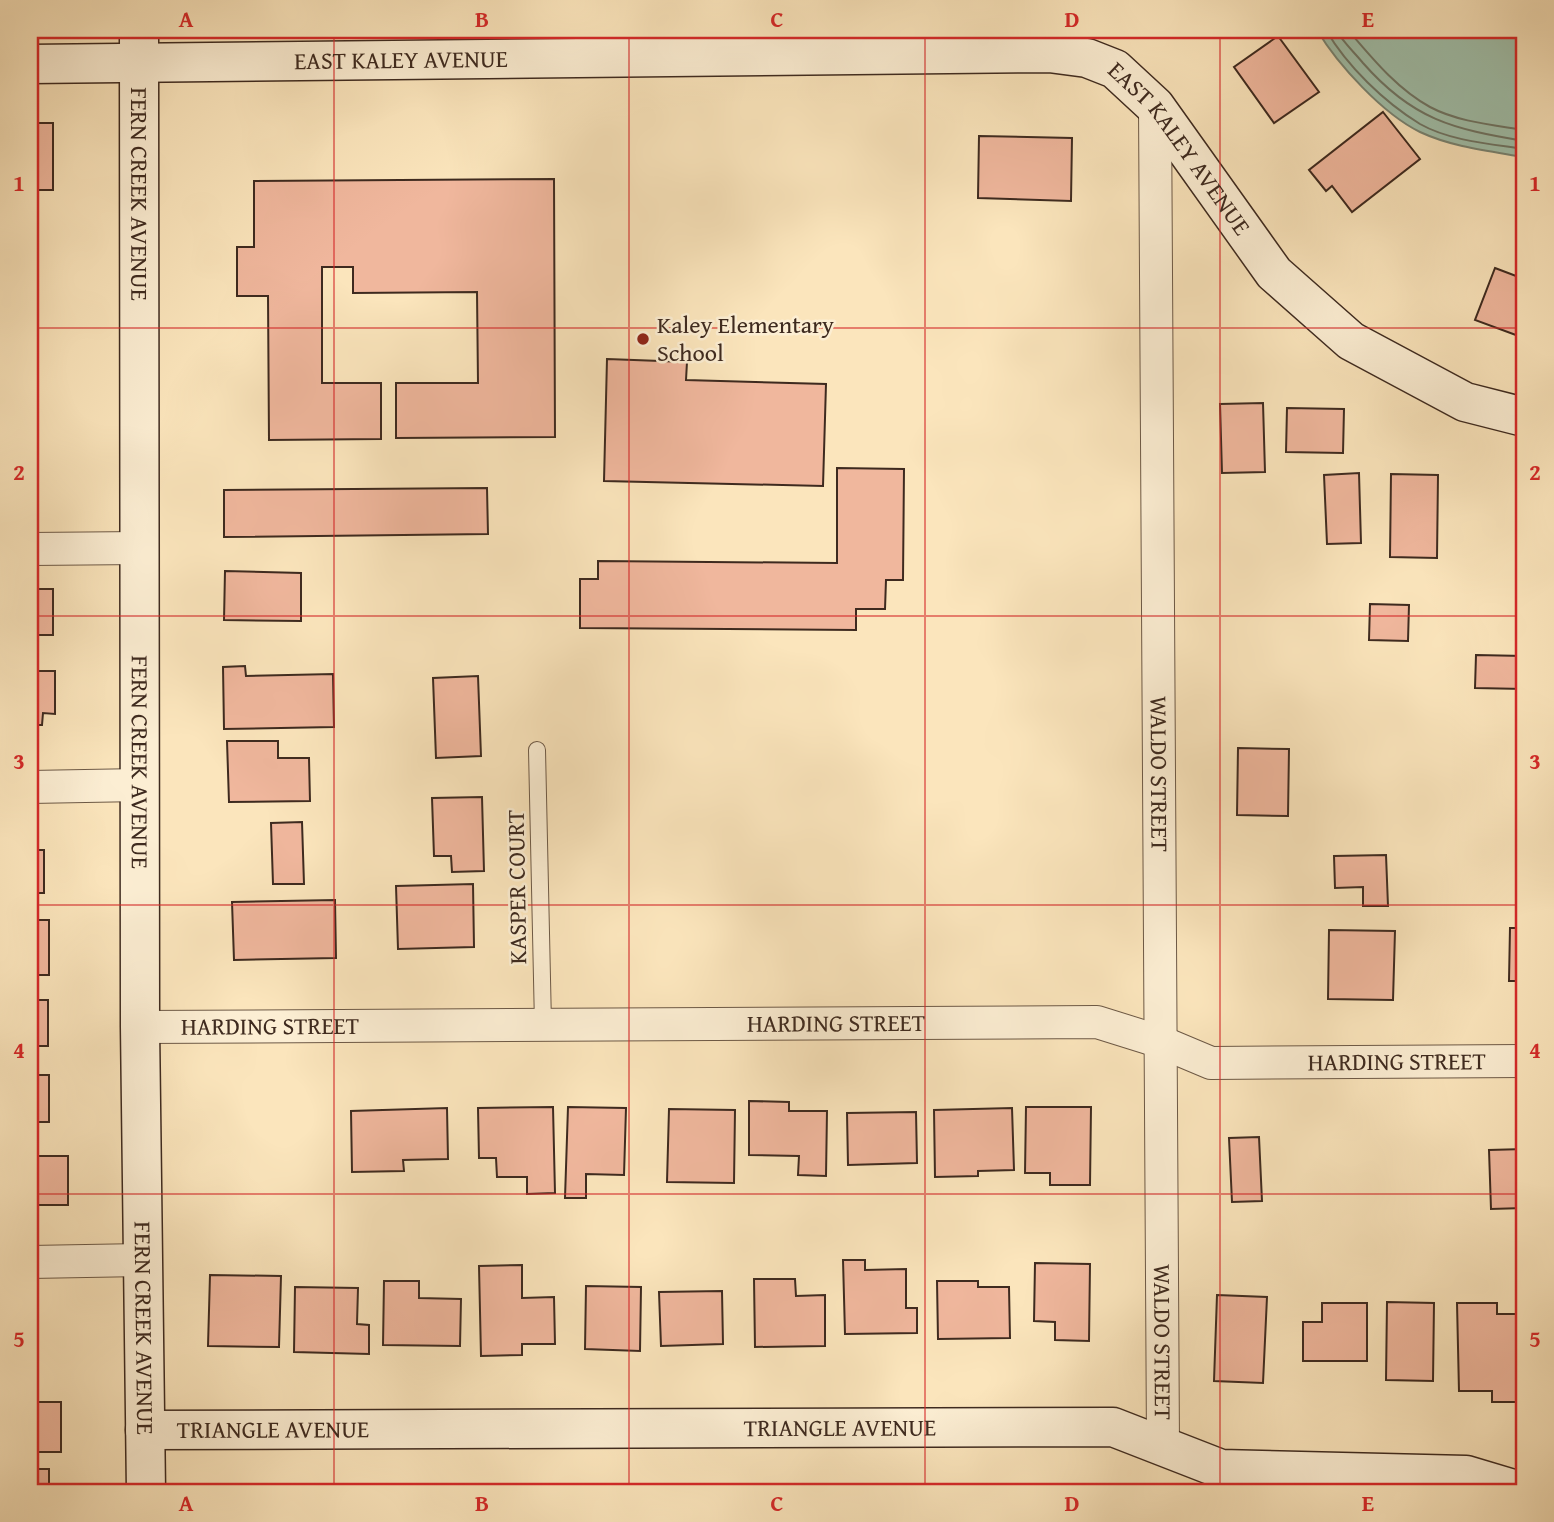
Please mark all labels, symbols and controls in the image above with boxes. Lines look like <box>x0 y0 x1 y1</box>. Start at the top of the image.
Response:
text: A <box>179 2 194 35</box>
text: B <box>475 2 489 35</box>
text: C <box>770 2 784 35</box>
text: D <box>1065 2 1080 35</box>
text: E <box>1362 2 1374 35</box>
street label: EAST KALEY AVENUE <box>294 41 508 78</box>
street label: EAST KALEY AVENUE <box>1100 53 1260 242</box>
street label: FERN CREEK AVENUE <box>122 87 157 301</box>
text: 1 <box>13 166 25 199</box>
text: 1 <box>1529 166 1541 199</box>
place label: Kaley Elementary School <box>657 307 834 370</box>
marker: Kaley Elementary School <box>635 331 651 347</box>
text: 2 <box>13 455 25 488</box>
text: 2 <box>1529 455 1541 488</box>
street label: FERN CREEK AVENUE <box>123 655 158 869</box>
street label: WALDO STREET <box>1142 696 1177 852</box>
text: 3 <box>13 744 25 777</box>
text: 3 <box>1529 744 1541 777</box>
street label: KASPER COURT <box>498 809 535 965</box>
street label: HARDING STREET <box>747 1005 925 1041</box>
street label: HARDING STREET <box>181 1008 359 1044</box>
text: 4 <box>13 1033 25 1066</box>
text: 4 <box>1529 1033 1541 1066</box>
street label: HARDING STREET <box>1307 1043 1486 1079</box>
street label: FERN CREEK AVENUE <box>126 1221 163 1435</box>
street label: WALDO STREET <box>1145 1264 1181 1420</box>
text: 5 <box>13 1322 25 1355</box>
text: 5 <box>1529 1322 1541 1355</box>
street label: TRIANGLE AVENUE <box>744 1410 936 1445</box>
street label: TRIANGLE AVENUE <box>177 1411 369 1447</box>
text: A <box>179 1486 194 1519</box>
text: B <box>475 1486 489 1519</box>
text: C <box>770 1486 784 1519</box>
text: D <box>1065 1486 1080 1519</box>
text: E <box>1362 1486 1374 1519</box>

